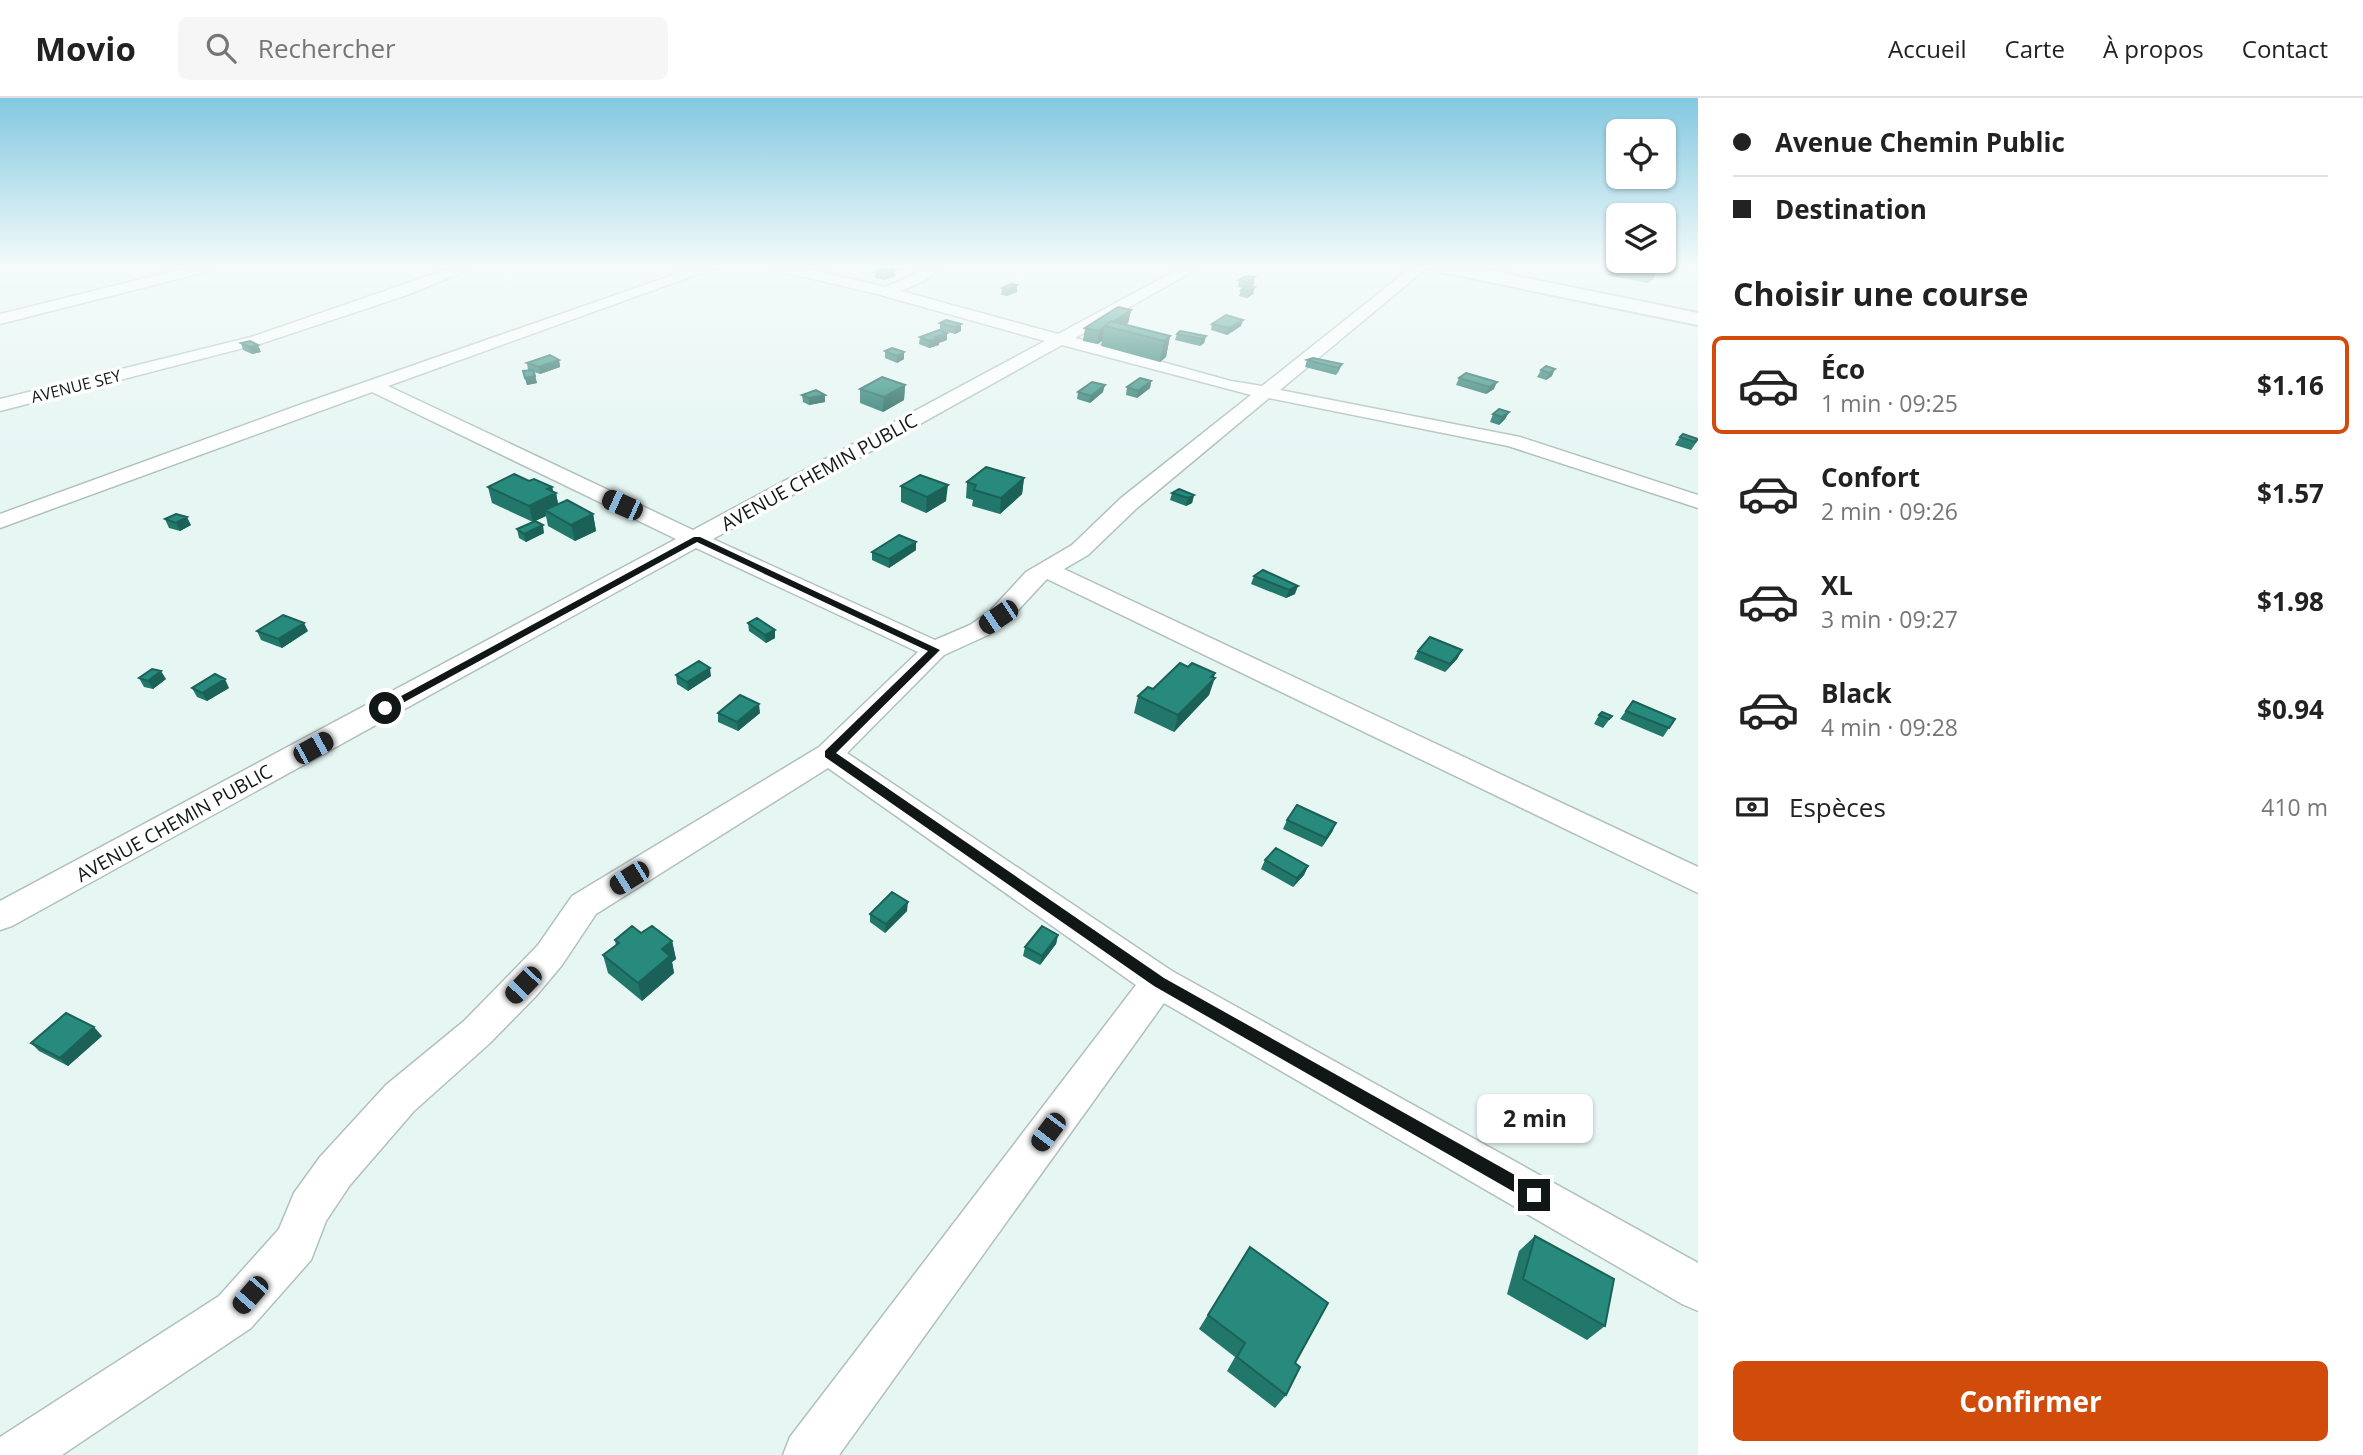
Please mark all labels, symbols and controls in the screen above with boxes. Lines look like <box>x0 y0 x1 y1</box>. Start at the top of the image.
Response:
search box <box>178 17 668 80</box>
text: Movio <box>35 26 136 71</box>
icon: search <box>202 29 240 67</box>
text: Rechercher <box>258 30 396 66</box>
text: Accueil <box>1888 32 1967 65</box>
text: Carte <box>2005 32 2065 65</box>
text: À propos <box>2103 32 2204 65</box>
text: Contact <box>2242 32 2328 65</box>
map controls <box>1606 119 1676 273</box>
button: locate <box>1606 119 1676 189</box>
text: Avenue Chemin Public <box>1775 124 2065 160</box>
text: Destination <box>1775 191 1927 227</box>
button: layers <box>1606 203 1676 273</box>
text: Choisir une course <box>1733 272 2028 315</box>
text: Éco <box>1821 351 1865 387</box>
icon: car <box>1737 354 1800 417</box>
street label: AVENUE SEY <box>29 364 123 408</box>
text: $1.16 <box>2257 367 2324 403</box>
text: 1 min · 09:25 <box>1821 387 1958 419</box>
street label: AVENUE CHEMIN PUBLIC <box>716 407 922 537</box>
text: Confort <box>1821 459 1920 495</box>
icon: car <box>1737 462 1800 525</box>
text: $1.57 <box>2257 475 2324 511</box>
car <box>599 487 646 523</box>
text: 2 min · 09:26 <box>1821 495 1958 527</box>
text: XL <box>1821 567 1853 603</box>
icon: car <box>1737 570 1800 633</box>
text: $1.98 <box>2257 583 2324 619</box>
car <box>975 597 1022 637</box>
text: 3 min · 09:27 <box>1821 603 1958 635</box>
text: Black <box>1821 675 1892 711</box>
icon: car <box>1737 678 1800 741</box>
text: $0.94 <box>2257 691 2324 727</box>
route start <box>369 692 401 724</box>
text: 4 min · 09:28 <box>1821 711 1958 743</box>
car <box>290 729 337 767</box>
street label: AVENUE CHEMIN PUBLIC <box>71 758 277 888</box>
icon: cash <box>1733 788 1771 826</box>
text: Espèces <box>1789 789 1886 825</box>
text: 410 m <box>2261 791 2328 823</box>
car <box>606 858 653 898</box>
car <box>501 963 546 1007</box>
callout: 2 min <box>1476 1094 1592 1142</box>
text: 2 min <box>1503 1102 1567 1134</box>
car <box>1027 1109 1070 1155</box>
route end <box>1518 1179 1550 1211</box>
car <box>229 1272 272 1318</box>
button: Confirmer <box>1733 1361 2328 1441</box>

